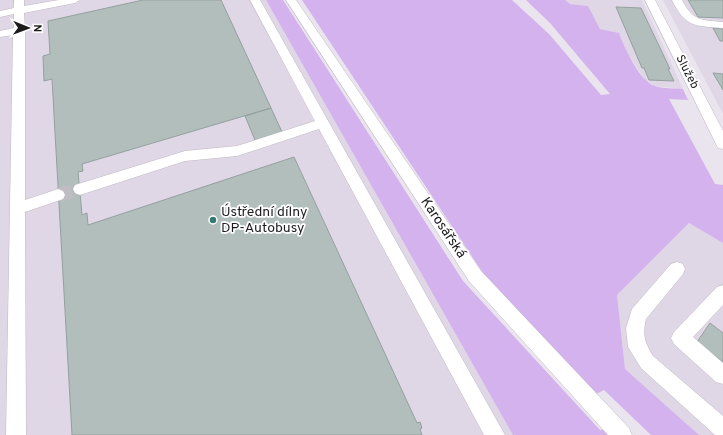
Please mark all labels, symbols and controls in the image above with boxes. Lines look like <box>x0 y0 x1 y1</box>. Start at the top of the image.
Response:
north arrow <box>8 8 48 48</box>
text: N <box>30 24 44 32</box>
street label: Služeb <box>672 52 702 92</box>
street label: Karosářská <box>416 194 470 262</box>
place label: Ústřední dílny DP-Autobusy <box>221 203 307 237</box>
marker: Ústřední dílny DP-Autobusy <box>208 215 218 225</box>

